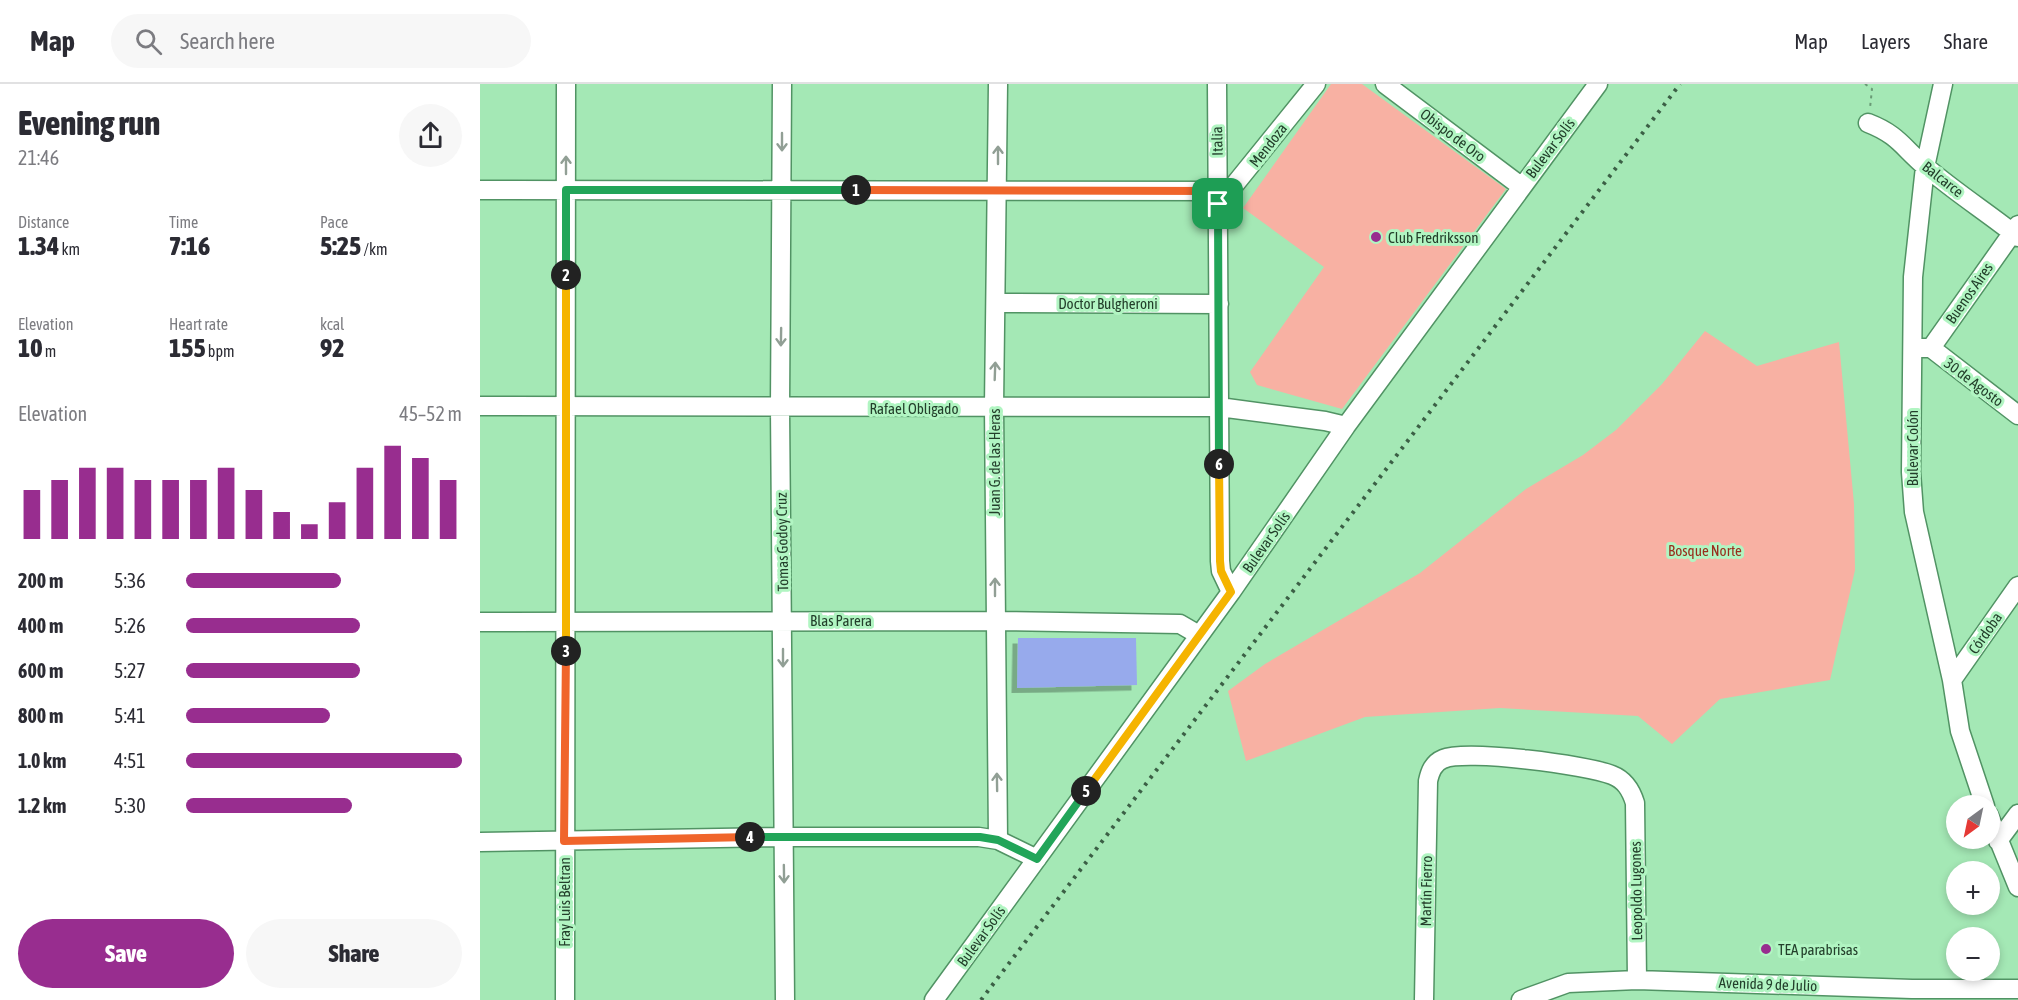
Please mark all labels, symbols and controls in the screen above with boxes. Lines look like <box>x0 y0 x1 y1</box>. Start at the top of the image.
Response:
search box <box>111 14 531 68</box>
text: Map <box>30 25 75 57</box>
icon: search <box>132 25 165 58</box>
text: Search here <box>180 28 275 54</box>
text: Map <box>1794 29 1828 53</box>
text: Layers <box>1861 29 1911 53</box>
text: Share <box>1944 29 1988 53</box>
text: Evening run <box>18 104 160 142</box>
button: share <box>399 104 462 167</box>
street label: Obispo de Oro <box>1417 105 1489 165</box>
street label: Bulevar Solís <box>1522 115 1578 181</box>
street label: Mendoza <box>1246 120 1290 170</box>
street label: Italia <box>1208 126 1226 156</box>
one-way arrow <box>776 132 788 152</box>
one-way arrow <box>992 145 1004 165</box>
text: 21:46 <box>18 146 59 169</box>
one-way arrow <box>560 155 572 175</box>
street label: Balcarce <box>1919 158 1967 200</box>
pin: 1 <box>841 175 871 205</box>
pin <box>1192 178 1243 229</box>
text: 1 <box>852 181 860 199</box>
icon: arrive <box>1201 187 1234 220</box>
text: Distance <box>18 213 69 231</box>
text: Time <box>169 213 198 231</box>
text: Pace <box>320 213 348 231</box>
place label: Club Fredriksson <box>1388 229 1479 246</box>
marker: Club Fredriksson <box>1369 230 1383 244</box>
text: 1.34 <box>18 231 59 261</box>
text: 7:16 <box>169 231 210 261</box>
text: 5:25 <box>320 231 361 261</box>
text: km <box>59 240 80 258</box>
text: /km <box>361 240 387 258</box>
street label: Buenos Aires <box>1942 259 1996 327</box>
pin: 2 <box>551 260 581 290</box>
text: 2 <box>562 266 570 284</box>
street label: Doctor Bulgheroni <box>1058 295 1158 312</box>
text: Elevation <box>18 315 73 333</box>
text: Heart rate <box>169 315 228 333</box>
text: kcal <box>320 315 344 333</box>
one-way arrow <box>775 327 787 347</box>
text: 10 <box>18 333 42 363</box>
text: 155 <box>169 333 206 363</box>
text: 92 <box>320 333 344 363</box>
text: m <box>42 342 56 360</box>
text: bpm <box>206 342 235 360</box>
street label: 30 de Agosto <box>1941 354 2007 410</box>
one-way arrow <box>989 361 1001 381</box>
street label: Rafael Obligado <box>869 400 959 417</box>
text: Elevation <box>18 402 87 425</box>
text: 45–52 m <box>399 402 462 425</box>
street label: Juan G. de las Heras <box>986 408 1003 516</box>
street label: Bulevar Colón <box>1904 410 1921 486</box>
pin: 6 <box>1204 449 1234 479</box>
text: 6 <box>1215 455 1223 473</box>
street label: Tomas Godoy Cruz <box>773 492 791 592</box>
street label: Bulevar Solís <box>1239 508 1293 576</box>
park label: Bosque Norte <box>1668 542 1742 559</box>
text: 200 m <box>18 569 63 592</box>
text: 5:36 <box>114 569 146 592</box>
one-way arrow <box>989 577 1001 597</box>
street label: Córdoba <box>1965 609 2005 657</box>
street label: Blas Parera <box>810 612 872 629</box>
text: 400 m <box>18 614 63 637</box>
text: 5:26 <box>114 614 146 637</box>
pin: 3 <box>551 636 581 666</box>
text: 3 <box>562 642 570 660</box>
one-way arrow <box>777 648 789 668</box>
text: 600 m <box>18 659 63 682</box>
text: 5:27 <box>114 659 146 682</box>
text: 800 m <box>18 704 63 727</box>
text: 5:41 <box>114 704 146 727</box>
text: 1.0 km <box>18 749 66 772</box>
text: 4:51 <box>114 749 146 772</box>
one-way arrow <box>992 772 1003 792</box>
pin: 5 <box>1071 776 1101 806</box>
text: 5 <box>1082 782 1090 800</box>
text: 1.2 km <box>18 794 66 817</box>
text: 5:30 <box>114 794 146 817</box>
north arrow <box>1946 795 2000 849</box>
map controls <box>1946 795 2000 981</box>
pin: 4 <box>735 822 765 852</box>
text: 4 <box>746 828 754 846</box>
street label: Leopoldo Lugones <box>1627 841 1645 941</box>
street label: Martín Fierro <box>1417 856 1435 926</box>
street label: Fray Luis Beltran <box>556 857 573 947</box>
button: + <box>1946 861 2000 915</box>
one-way arrow <box>778 864 789 884</box>
street label: Bulevar Solís <box>953 903 1009 969</box>
button: Save <box>18 919 234 988</box>
button: Share <box>246 919 462 988</box>
button: − <box>1946 927 2000 981</box>
place label: TEA parabrisas <box>1778 941 1858 958</box>
marker: TEA parabrisas <box>1759 942 1773 956</box>
street label: Avenida 9 de Julio <box>1718 974 1818 994</box>

